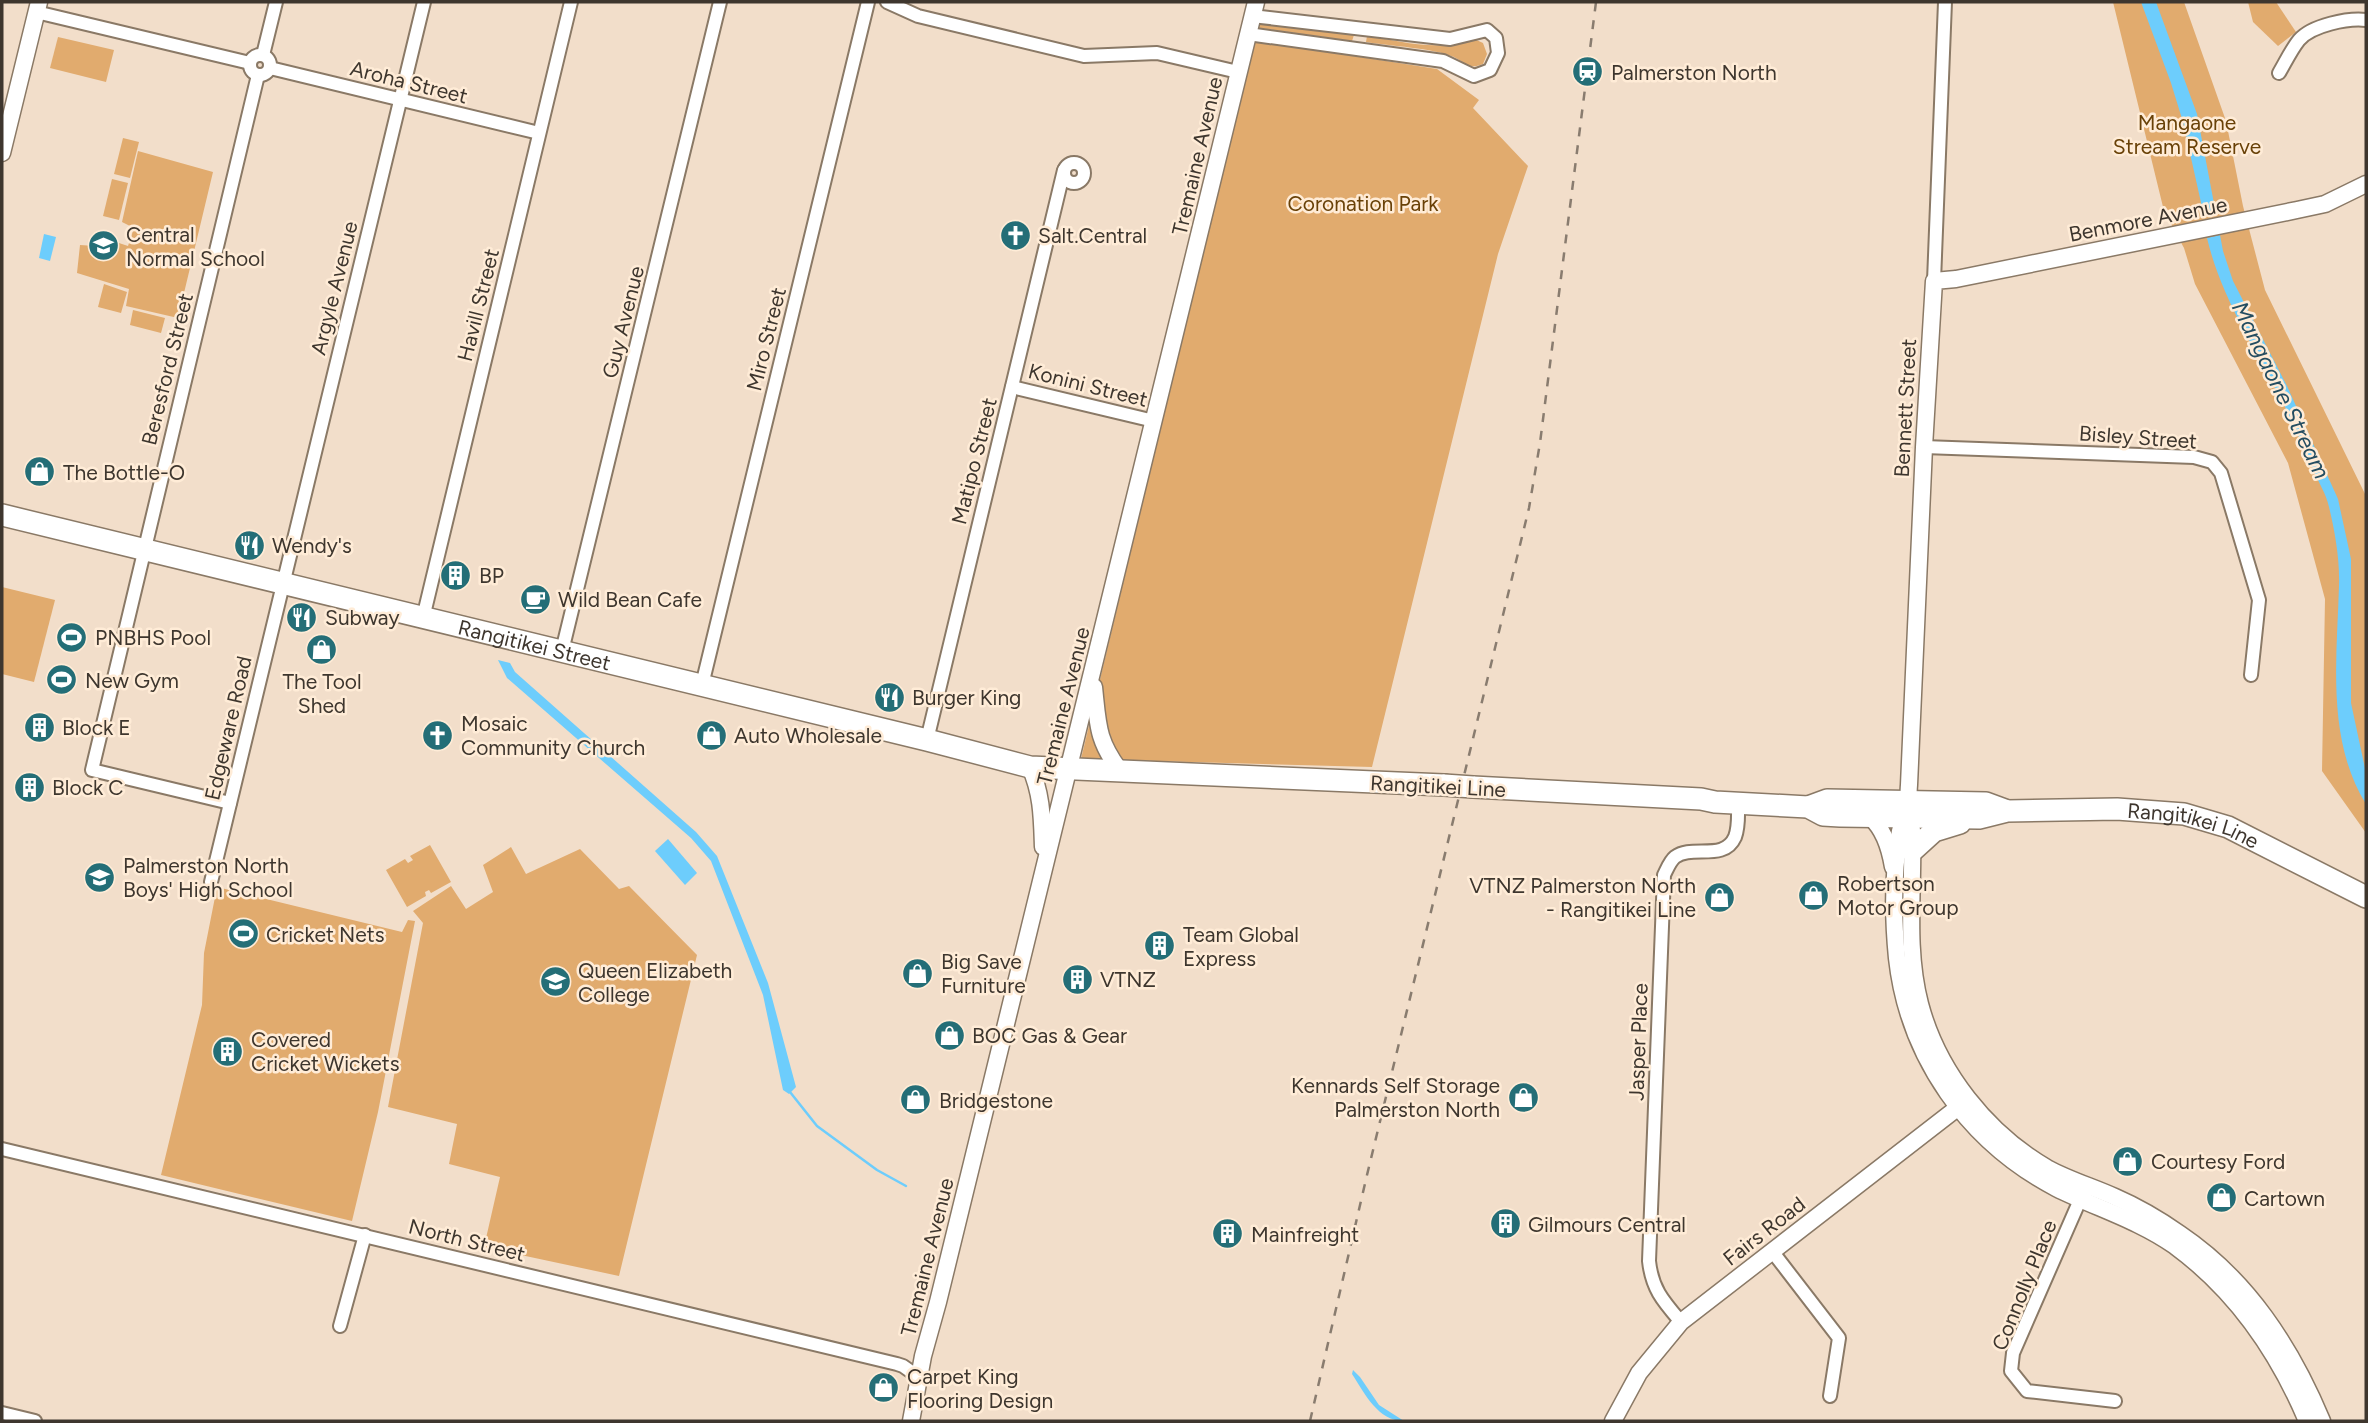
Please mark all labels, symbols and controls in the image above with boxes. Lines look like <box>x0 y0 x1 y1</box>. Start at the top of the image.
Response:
street label: Aroha Street <box>348 55 470 109</box>
station icon: Palmerston North <box>1571 55 1605 89</box>
place label: Palmerston North <box>1611 60 1777 85</box>
street label: Tremaine Avenue <box>1167 74 1227 238</box>
park label: Mangaone Stream Reserve <box>2113 110 2261 159</box>
park label: Coronation Park <box>1288 191 1439 216</box>
street label: Benmore Avenue <box>2067 191 2229 247</box>
church icon: Salt.Central <box>998 218 1032 252</box>
street label: Argyle Avenue <box>305 219 363 357</box>
place label: Central Normal School <box>126 222 265 271</box>
place label: Salt.Central <box>1038 223 1147 248</box>
school or university icon: Central Normal School <box>86 229 120 263</box>
street label: Havill Street <box>452 246 504 364</box>
street label: Guy Avenue <box>597 263 649 381</box>
street label: Miro Street <box>741 285 791 393</box>
street label: Beresford Street <box>136 290 198 448</box>
water label: Mangaone Stream <box>2226 297 2336 483</box>
street label: Bennett Street <box>1889 338 1921 478</box>
street label: Konini Street <box>1026 358 1150 412</box>
street label: Matipo Street <box>946 395 1002 527</box>
street label: Bisley Street <box>2078 420 2198 454</box>
shop icon: The Bottle-O <box>23 455 57 489</box>
place label: The Bottle-O <box>63 460 185 485</box>
restaurant icon: Wendy's <box>232 528 266 562</box>
place label: Wendy's <box>272 533 352 558</box>
building icon: BP <box>439 558 473 592</box>
place label: BP <box>479 563 504 588</box>
cafe icon: Wild Bean Cafe <box>518 582 552 616</box>
place label: Wild Bean Cafe <box>558 587 702 612</box>
restaurant icon: Subway <box>285 600 319 634</box>
place label: Subway <box>325 605 399 630</box>
street label: Rangitikei Street <box>456 614 613 675</box>
sports icon: PNBHS Pool <box>55 620 89 654</box>
street label: Tremaine Avenue <box>1031 624 1095 788</box>
place label: PNBHS Pool <box>95 625 211 650</box>
shop icon: The Tool Shed <box>305 632 339 666</box>
street label: Edgeware Road <box>199 653 257 803</box>
sports icon: New Gym <box>45 663 79 697</box>
place label: New Gym <box>85 668 179 693</box>
place label: The Tool Shed <box>282 669 362 718</box>
restaurant icon: Burger King <box>872 680 906 714</box>
place label: Burger King <box>912 685 1021 710</box>
building icon: Block E <box>22 710 56 744</box>
place label: Mosaic Community Church <box>461 711 645 760</box>
place label: Block E <box>62 715 131 740</box>
church icon: Mosaic Community Church <box>421 718 455 752</box>
shop icon: Auto Wholesale <box>694 718 728 752</box>
place label: Auto Wholesale <box>734 723 882 748</box>
building icon: Block C <box>12 770 46 804</box>
street label: Rangitikei Line <box>1369 770 1507 802</box>
place label: Block C <box>52 775 124 800</box>
street label: Rangitikei Line <box>2126 797 2263 853</box>
place label: Palmerston North Boys' High School <box>123 853 293 902</box>
school or university icon: Palmerston North Boys' High School <box>83 860 117 894</box>
place label: Robertson Motor Group <box>1837 871 1959 920</box>
place label: VTNZ Palmerston North - Rangitikei Line <box>1469 873 1696 922</box>
shop icon: Robertson Motor Group <box>1797 878 1831 912</box>
shop icon: VTNZ Palmerston North - Rangitikei Line <box>1702 880 1736 914</box>
sports icon: Cricket Nets <box>226 917 260 951</box>
place label: Cricket Nets <box>266 922 384 947</box>
place label: Team Global Express <box>1183 922 1299 971</box>
building icon: Team Global Express <box>1143 929 1177 963</box>
place label: Big Save Furniture <box>941 949 1026 998</box>
shop icon: Big Save Furniture <box>901 956 935 990</box>
place label: Queen Elizabeth College <box>578 958 732 1007</box>
building icon: VTNZ <box>1060 962 1094 996</box>
school or university icon: Queen Elizabeth College <box>538 965 572 999</box>
place label: VTNZ <box>1100 967 1156 992</box>
street label: Jasper Place <box>1623 983 1653 1101</box>
shop icon: BOC Gas & Gear <box>932 1018 966 1052</box>
place label: BOC Gas & Gear <box>972 1023 1127 1048</box>
place label: Covered Cricket Wickets <box>251 1027 400 1076</box>
building icon: Covered Cricket Wickets <box>211 1034 245 1068</box>
place label: Kennards Self Storage Palmerston North <box>1291 1073 1500 1122</box>
shop icon: Kennards Self Storage Palmerston North <box>1506 1080 1540 1114</box>
shop icon: Bridgestone <box>899 1083 933 1117</box>
place label: Bridgestone <box>939 1088 1053 1113</box>
shop icon: Courtesy Ford <box>2111 1144 2145 1178</box>
place label: Courtesy Ford <box>2151 1149 2285 1174</box>
street label: Tremaine Avenue <box>895 1175 959 1339</box>
shop icon: Cartown <box>2204 1181 2238 1215</box>
place label: Cartown <box>2244 1186 2325 1211</box>
street label: Fairs Road <box>1718 1191 1810 1271</box>
building icon: Gilmours Central <box>1488 1207 1522 1241</box>
place label: Gilmours Central <box>1528 1212 1686 1237</box>
street label: North Street <box>406 1213 528 1267</box>
street label: Connolly Place <box>1986 1216 2062 1354</box>
building icon: Mainfreight <box>1211 1217 1245 1251</box>
place label: Mainfreight <box>1251 1222 1359 1247</box>
place label: Carpet King Flooring Design <box>907 1364 1053 1413</box>
shop icon: Carpet King Flooring Design <box>867 1371 901 1405</box>

